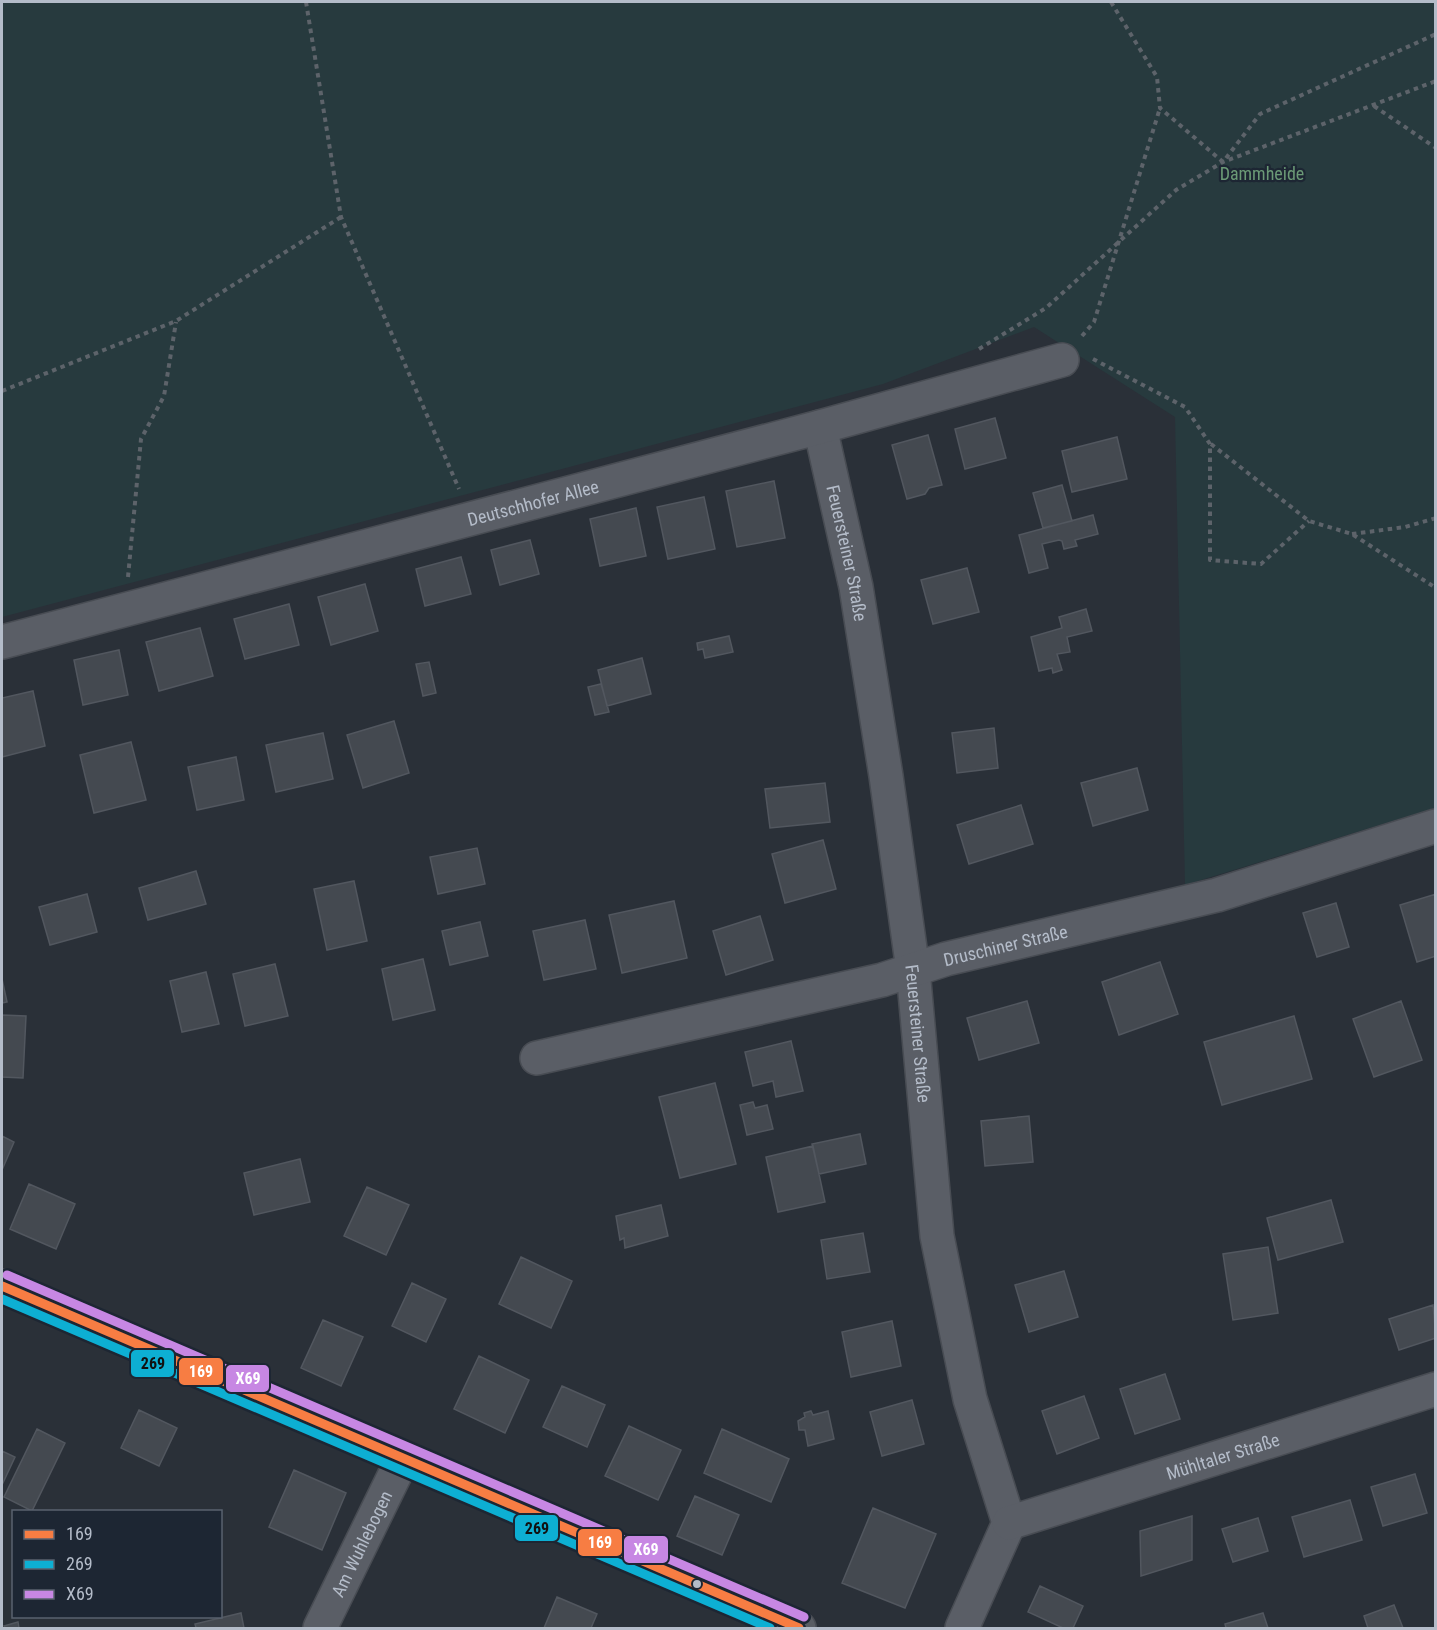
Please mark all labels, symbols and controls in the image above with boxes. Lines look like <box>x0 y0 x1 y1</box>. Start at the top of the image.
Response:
park label: Dammheide <box>1220 163 1304 184</box>
street label: Deutschhofer Allee <box>465 475 601 530</box>
street label: Feuersteiner Straße <box>823 483 872 623</box>
street label: Druschiner Straße <box>941 920 1069 970</box>
street label: Feuersteiner Straße <box>902 963 935 1104</box>
line badge: 269 <box>130 1349 175 1378</box>
text: 269 <box>141 1354 165 1373</box>
line badge: 169 <box>178 1357 224 1386</box>
text: 169 <box>189 1362 213 1381</box>
line badge: X69 <box>225 1364 270 1393</box>
text: X69 <box>235 1369 261 1388</box>
street label: Mühltaler Straße <box>1163 1428 1282 1484</box>
street label: Am Wuhlebogen <box>326 1487 396 1600</box>
legend <box>12 1510 222 1618</box>
line badge: 269 <box>514 1514 559 1542</box>
text: 269 <box>525 1519 549 1538</box>
text: 169 <box>66 1523 93 1544</box>
line badge: 169 <box>577 1528 623 1557</box>
text: 169 <box>588 1533 612 1552</box>
line badge: X69 <box>623 1535 669 1564</box>
text: X69 <box>633 1540 659 1559</box>
text: 269 <box>66 1553 93 1574</box>
unlabelled marker <box>691 1578 703 1590</box>
text: X69 <box>66 1583 94 1604</box>

